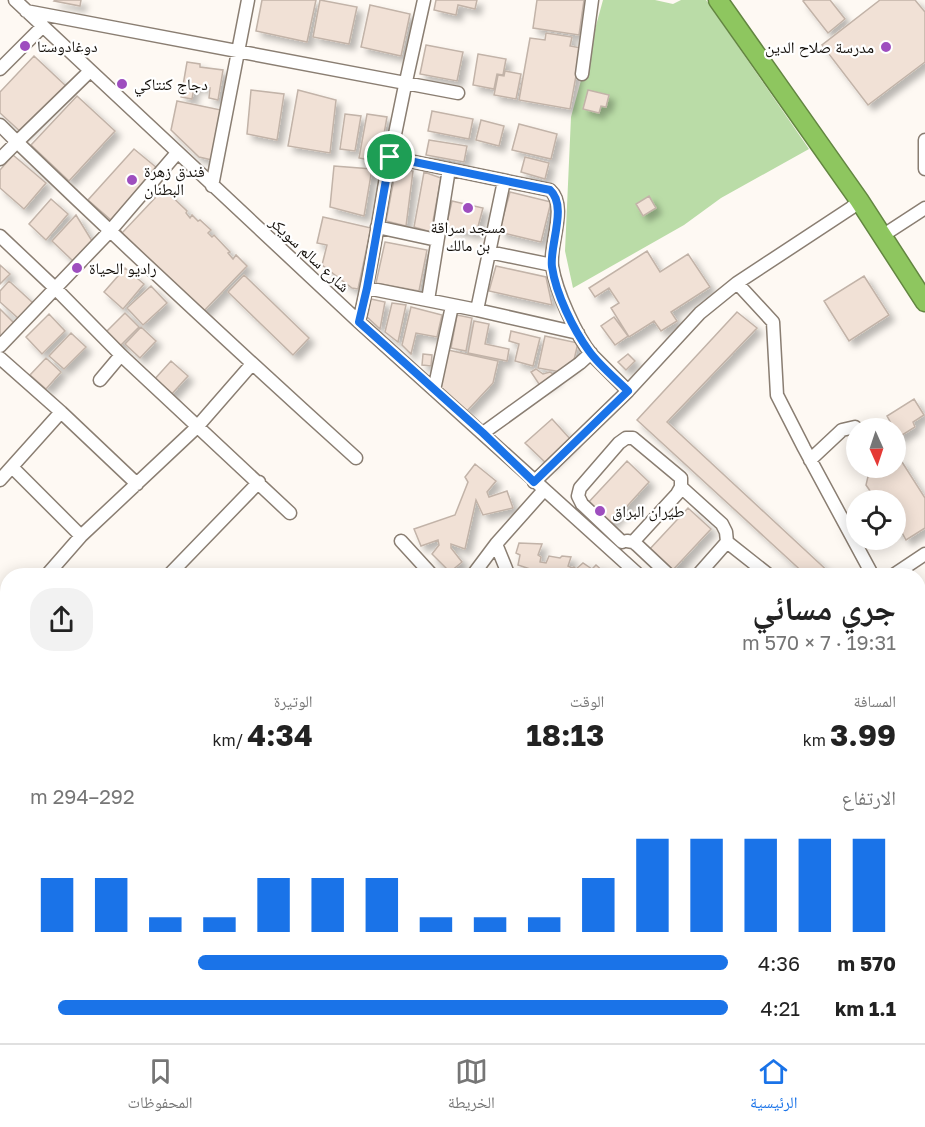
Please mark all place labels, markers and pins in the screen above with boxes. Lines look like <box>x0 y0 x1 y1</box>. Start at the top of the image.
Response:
place label: دوغادوستا <box>37 36 98 56</box>
place label: مدرسة صلاح الدين <box>765 37 874 58</box>
marker: دوغادوستا <box>18 39 32 53</box>
marker: مدرسة صلاح الدين <box>879 40 893 54</box>
place label: دجاج كنتاكي <box>134 74 208 97</box>
marker: دجاج كنتاكي <box>115 77 129 91</box>
pin <box>364 131 415 182</box>
place label: فندق زهرة البطنان <box>144 161 205 200</box>
marker: فندق زهرة البطنان <box>125 173 139 187</box>
marker: مسجد سراقة بن مالك <box>461 201 475 215</box>
place label: مسجد سراقة بن مالك <box>431 217 505 256</box>
place label: راديو الحياة <box>89 258 157 278</box>
marker: راديو الحياة <box>70 261 84 275</box>
place label: طيران البراق <box>612 501 684 522</box>
marker: طيران البراق <box>593 504 607 518</box>

